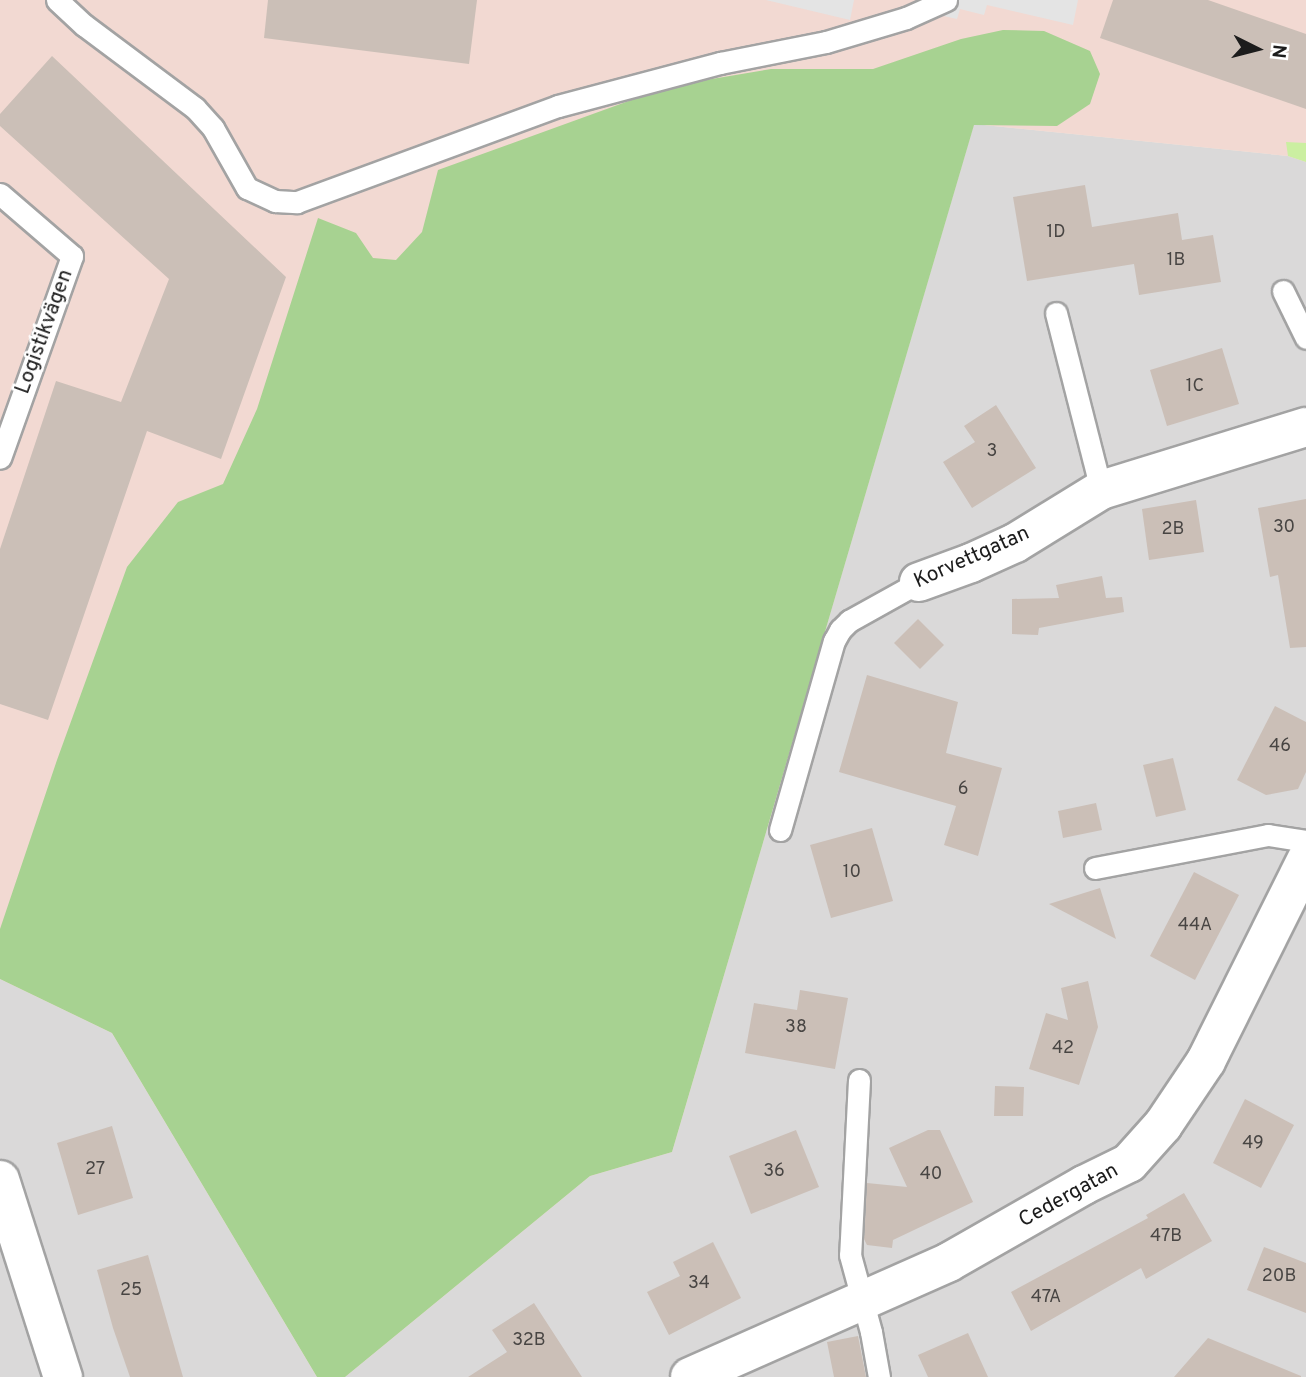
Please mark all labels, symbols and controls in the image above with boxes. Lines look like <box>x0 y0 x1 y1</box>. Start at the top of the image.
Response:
north arrow <box>1222 14 1292 84</box>
text: N <box>1265 43 1291 59</box>
house number: 1D <box>1047 222 1065 244</box>
house number: 1B <box>1167 250 1185 272</box>
street label: Logistikvägen <box>11 266 79 398</box>
house number: 1C <box>1186 376 1204 398</box>
house number: 3 <box>987 441 997 463</box>
house number: 30 <box>1273 517 1295 539</box>
house number: 2B <box>1162 519 1184 541</box>
street label: Korvettgatan <box>910 521 1034 595</box>
house number: 46 <box>1269 736 1291 758</box>
house number: 6 <box>958 779 968 801</box>
house number: 10 <box>843 862 861 884</box>
house number: 44A <box>1178 915 1212 937</box>
house number: 38 <box>785 1017 807 1039</box>
house number: 42 <box>1052 1038 1074 1060</box>
house number: 49 <box>1242 1133 1264 1155</box>
street label: Cedergatan <box>1015 1158 1123 1234</box>
house number: 27 <box>85 1159 105 1181</box>
house number: 36 <box>763 1161 785 1183</box>
house number: 40 <box>920 1164 942 1186</box>
house number: 47B <box>1150 1226 1182 1248</box>
house number: 20B <box>1262 1266 1296 1288</box>
house number: 34 <box>688 1273 710 1295</box>
house number: 25 <box>120 1280 142 1302</box>
house number: 47A <box>1031 1287 1061 1309</box>
house number: 32B <box>512 1330 546 1352</box>

